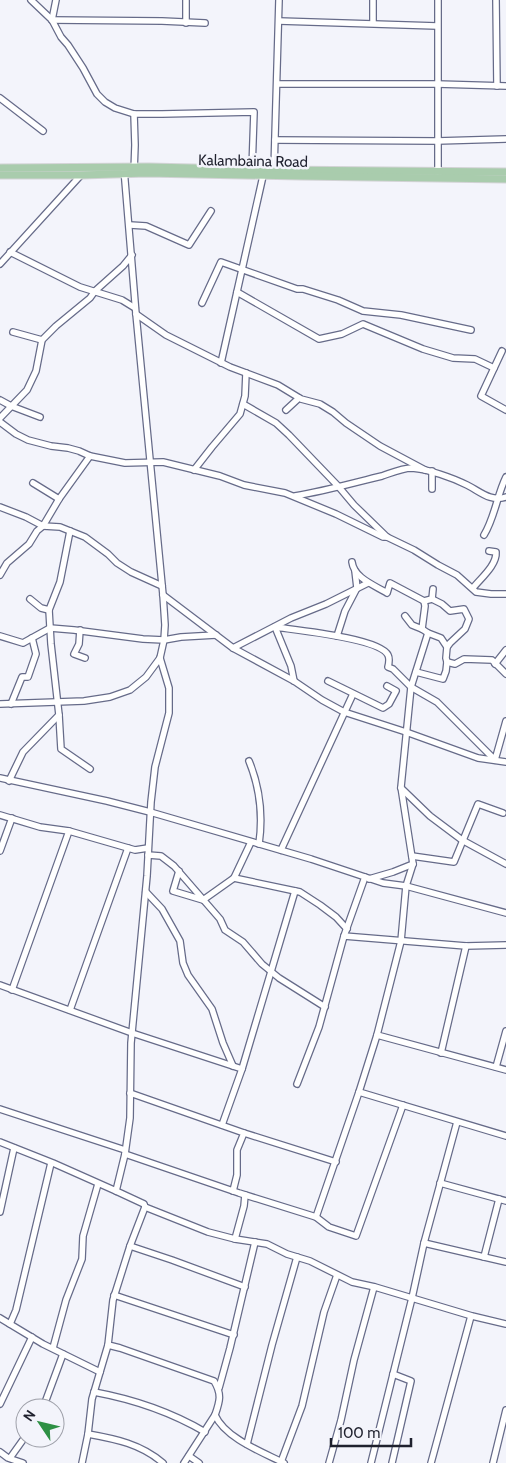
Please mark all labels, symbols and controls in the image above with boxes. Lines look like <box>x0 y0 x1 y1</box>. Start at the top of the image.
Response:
street label: Kalambaina Road <box>198 151 308 171</box>
north arrow <box>15 1398 65 1448</box>
text: N <box>19 1406 40 1425</box>
scale bar <box>331 1416 411 1448</box>
text: 100 m <box>338 1424 380 1442</box>

